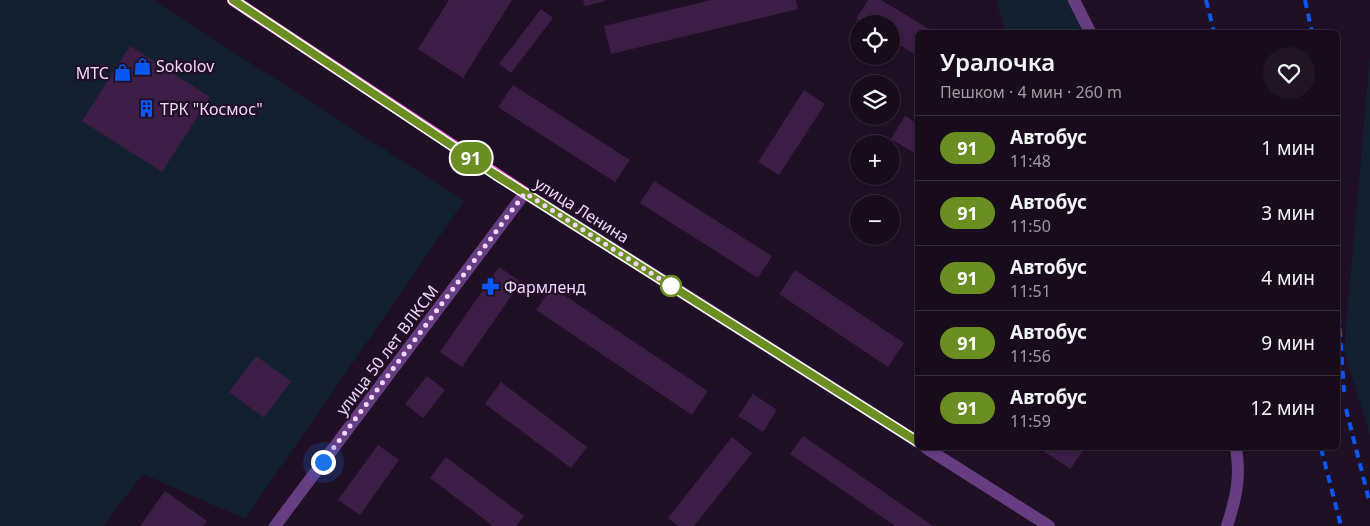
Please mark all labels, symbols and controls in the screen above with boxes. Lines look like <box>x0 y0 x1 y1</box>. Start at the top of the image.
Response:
map controls <box>850 15 900 245</box>
button: locate <box>850 15 900 65</box>
text: Уралочка <box>940 45 1055 78</box>
button: heart <box>1263 47 1315 99</box>
place label: Sokolov <box>156 55 215 77</box>
shop icon: Sokolov <box>132 56 152 76</box>
place label: МТС <box>76 62 109 84</box>
shop icon: МТС <box>113 63 133 83</box>
button: layers <box>850 75 900 125</box>
text: Пешком · 4 мин · 260 m <box>940 81 1122 103</box>
place label: ТРК "Космос" <box>160 98 263 120</box>
building icon: ТРК "Космос" <box>136 99 156 119</box>
text: Автобус <box>1010 124 1087 150</box>
button: + <box>850 135 900 185</box>
text: 1 мин <box>1261 135 1315 161</box>
text: 91 <box>957 136 978 160</box>
line badge: 91 <box>448 142 494 174</box>
text: 91 <box>461 146 481 170</box>
text: 11:48 <box>1010 150 1051 172</box>
street label: улица Ленина <box>530 172 634 248</box>
text: Автобус <box>1010 189 1087 215</box>
button: − <box>850 195 900 245</box>
text: 3 мин <box>1261 200 1315 226</box>
text: 91 <box>957 201 978 225</box>
text: 11:50 <box>1010 215 1051 237</box>
text: Автобус <box>1010 254 1087 280</box>
text: 4 мин <box>1261 265 1315 291</box>
text: 91 <box>957 266 978 290</box>
unlabelled marker <box>660 275 682 297</box>
place label: Фармленд <box>504 276 586 298</box>
pharmacy icon: Фармленд <box>480 277 500 297</box>
street label: улица 50 лет ВЛКСМ <box>331 280 443 420</box>
text: 11:51 <box>1010 280 1051 302</box>
text: Автобус <box>1010 319 1087 345</box>
text: 9 мин <box>1261 330 1315 356</box>
text: 91 <box>957 331 978 355</box>
text: 11:56 <box>1010 345 1051 367</box>
text: Автобус <box>1010 384 1087 410</box>
text: 12 мин <box>1250 395 1315 421</box>
text: 91 <box>957 396 978 420</box>
text: 11:59 <box>1010 410 1051 432</box>
your location <box>311 450 336 475</box>

